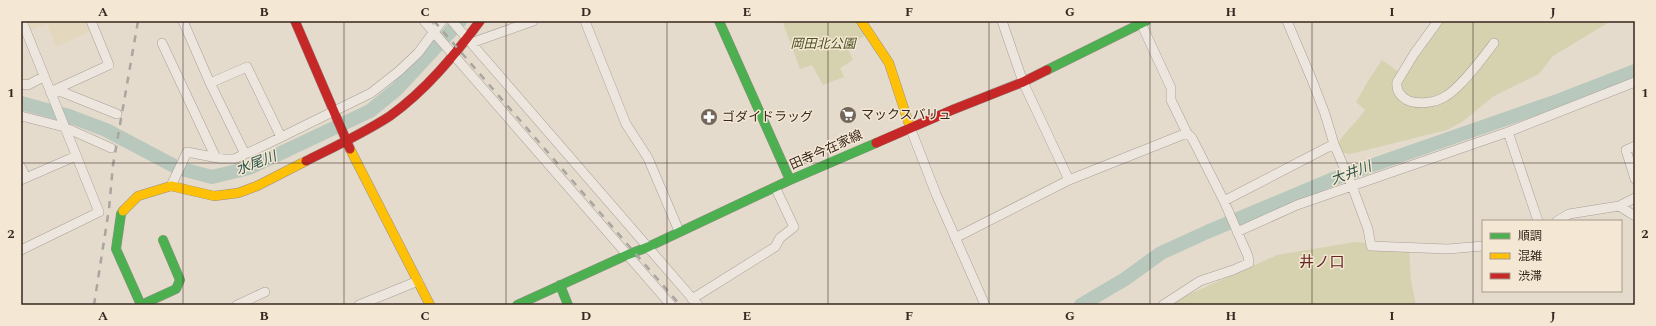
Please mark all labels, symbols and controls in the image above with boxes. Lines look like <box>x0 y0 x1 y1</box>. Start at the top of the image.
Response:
text: A <box>98 2 108 22</box>
text: B <box>259 2 269 22</box>
text: C <box>420 2 430 22</box>
text: D <box>581 2 591 22</box>
text: E <box>743 2 752 22</box>
text: F <box>905 2 913 22</box>
text: G <box>1065 2 1075 22</box>
text: H <box>1226 2 1237 22</box>
text: I <box>1389 2 1395 22</box>
text: J <box>1550 2 1556 22</box>
park label: 岡田北公園 <box>790 34 857 54</box>
text: 1 <box>7 83 15 103</box>
text: 1 <box>1641 83 1649 103</box>
supermarket icon: マックスバリュ <box>838 105 858 125</box>
place label: マックスバリュ <box>861 105 952 125</box>
pharmacy icon: ゴダイドラッグ <box>699 107 719 127</box>
place label: ゴダイドラッグ <box>722 107 813 127</box>
street label: 田寺今在家線 <box>786 125 866 175</box>
water label: 水尾川 <box>233 145 281 180</box>
water label: 大井川 <box>1328 155 1376 190</box>
legend <box>1482 220 1622 292</box>
text: 2 <box>7 224 15 244</box>
text: 2 <box>1641 224 1649 244</box>
text: 順調 <box>1518 227 1542 246</box>
text: 混雑 <box>1518 247 1542 266</box>
district label: 井ノ口 <box>1299 251 1345 274</box>
text: 渋滞 <box>1518 267 1542 286</box>
text: A <box>98 306 108 326</box>
text: B <box>259 306 269 326</box>
text: C <box>420 306 430 326</box>
text: D <box>581 306 591 326</box>
text: E <box>743 306 752 326</box>
text: F <box>905 306 913 326</box>
text: G <box>1065 306 1075 326</box>
text: H <box>1226 306 1237 326</box>
text: I <box>1389 306 1395 326</box>
text: J <box>1550 306 1556 326</box>

